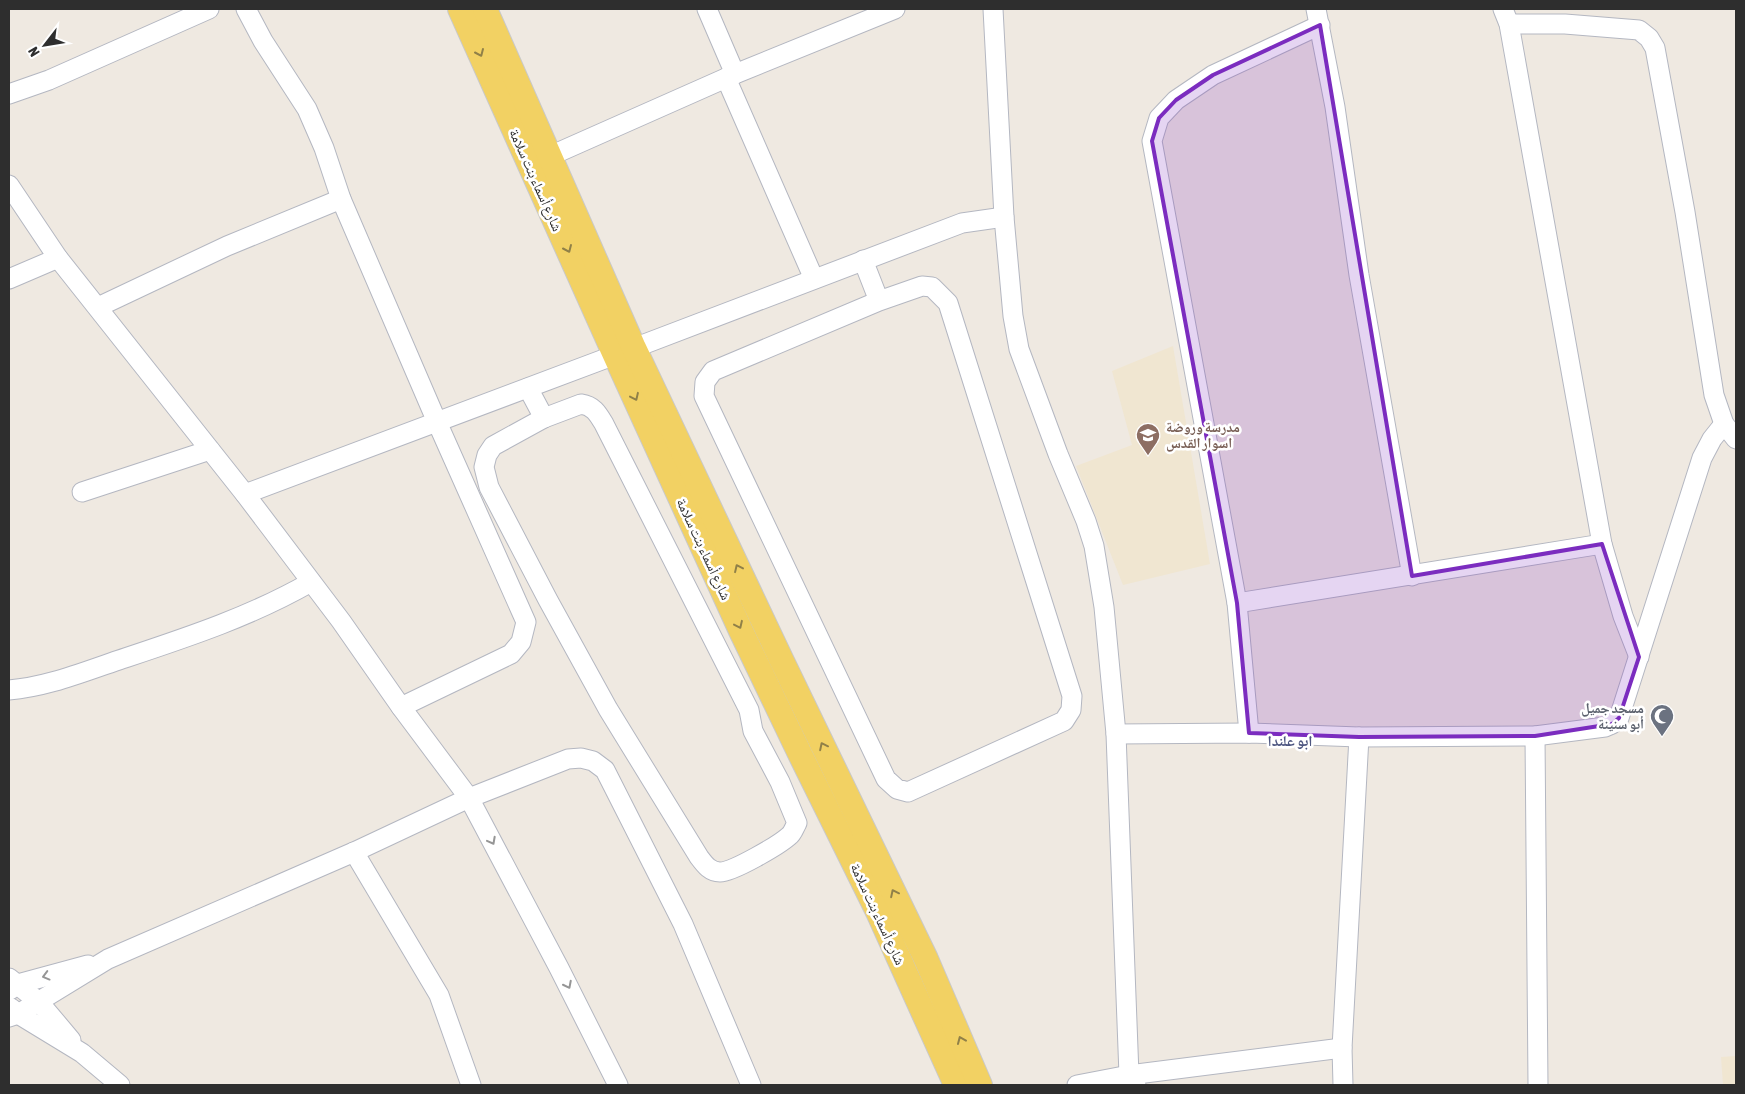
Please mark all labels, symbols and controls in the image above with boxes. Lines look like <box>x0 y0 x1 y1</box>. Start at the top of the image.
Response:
north arrow <box>20 20 70 70</box>
text: N <box>25 44 43 59</box>
one-way arrow <box>473 48 484 57</box>
street label: شارع أسماء بنت سلامة <box>504 126 566 234</box>
one-way arrow <box>561 244 572 253</box>
one-way arrow <box>628 392 639 401</box>
place label: مدرسة وروضة اسوار القدس <box>1166 419 1240 452</box>
school or university icon: مدرسة وروضة اسوار القدس <box>1135 422 1161 456</box>
street label: شارع أسماء بنت سلامة <box>672 496 735 603</box>
one-way arrow <box>734 564 744 573</box>
one-way arrow <box>732 620 743 629</box>
place label: مسجد جميل أبو سنينة <box>1581 700 1644 733</box>
mosque icon: مسجد جميل أبو سنينة <box>1649 703 1675 737</box>
district label: ابو علندا <box>1267 732 1313 750</box>
one-way arrow <box>819 742 829 751</box>
one-way arrow <box>486 836 496 845</box>
street label: شارع أسماء بنت سلامة <box>846 861 909 968</box>
one-way arrow <box>890 889 900 898</box>
one-way arrow <box>43 971 51 981</box>
one-way arrow <box>562 980 572 989</box>
one-way arrow <box>956 1037 966 1045</box>

